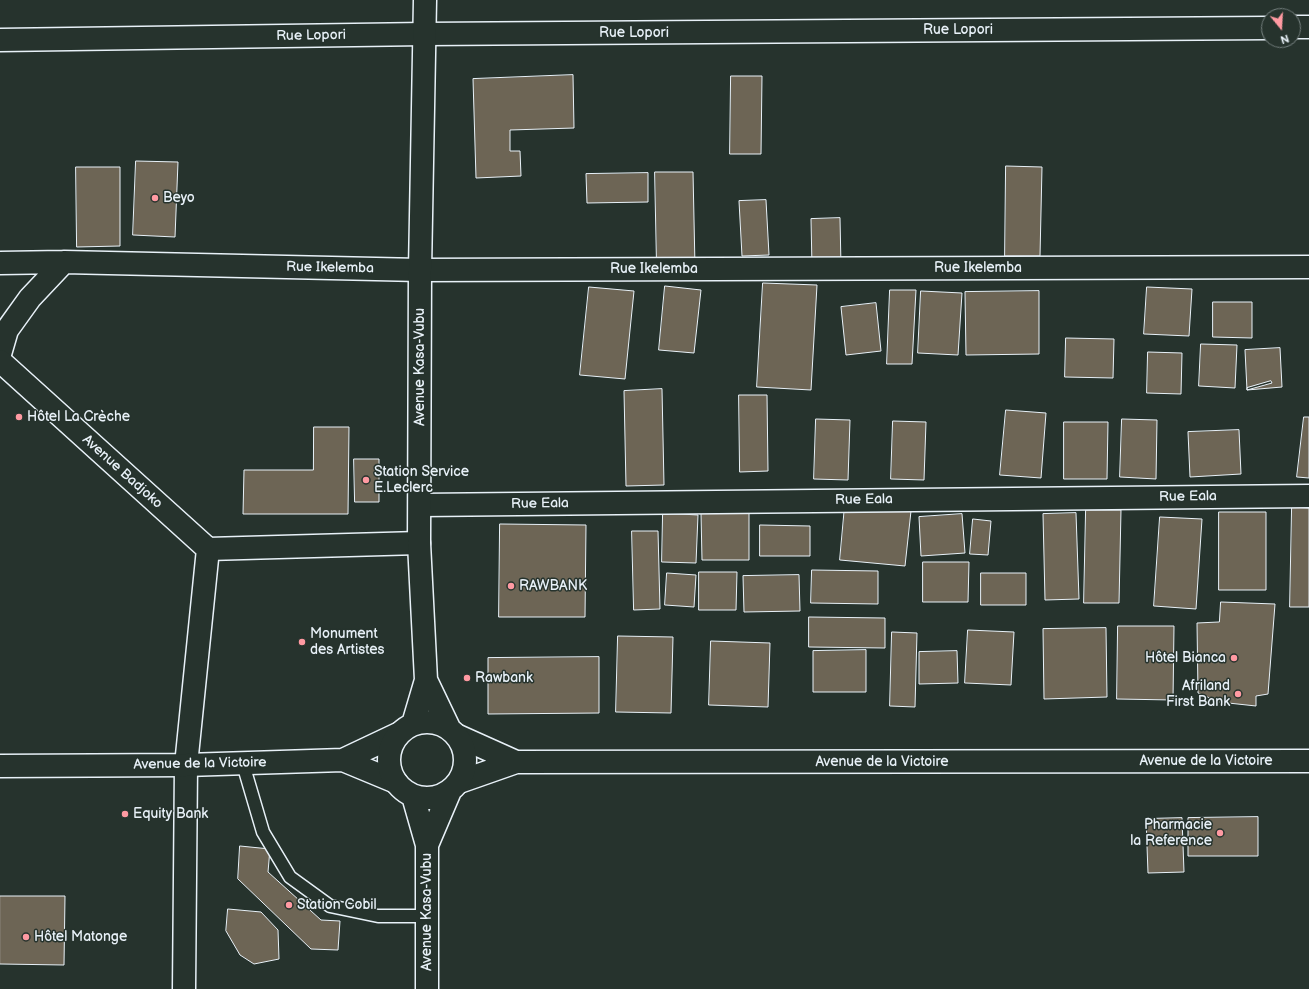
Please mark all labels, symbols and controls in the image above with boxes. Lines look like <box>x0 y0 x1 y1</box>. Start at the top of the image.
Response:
north arrow <box>1261 8 1301 48</box>
street label: Rue Lopori <box>923 22 993 38</box>
street label: Rue Lopori <box>599 25 669 41</box>
street label: Rue Lopori <box>276 27 346 45</box>
text: N <box>1279 31 1291 46</box>
place label: Beyo <box>163 190 195 206</box>
marker: Beyo <box>150 193 160 203</box>
street label: Rue Ikelemba <box>286 259 374 277</box>
street label: Rue Ikelemba <box>934 260 1022 276</box>
street label: Rue Ikelemba <box>610 261 698 277</box>
street label: Avenue Kasa-Vubu <box>412 308 428 426</box>
place label: Hôtel La Crèche <box>27 409 130 425</box>
marker: Hôtel La Crèche <box>14 412 24 422</box>
street label: Avenue Badjoko <box>78 432 166 512</box>
place label: Station Service E.Leclerc <box>374 464 469 496</box>
marker: Station Service E.Leclerc <box>361 475 371 485</box>
street label: Rue Eala <box>1159 488 1217 506</box>
street label: Rue Eala <box>835 491 893 509</box>
street label: Rue Eala <box>511 495 569 513</box>
place label: RAWBANK <box>519 578 587 594</box>
marker: RAWBANK <box>506 581 516 591</box>
place label: Monument des Artistes <box>310 626 384 658</box>
marker: Monument des Artistes <box>297 637 307 647</box>
place label: Hôtel Bianca <box>1145 650 1226 666</box>
marker: Hôtel Bianca <box>1229 653 1239 663</box>
place label: Rawbank <box>475 670 533 686</box>
marker: Rawbank <box>462 673 472 683</box>
place label: Afriland First Bank <box>1166 678 1230 710</box>
marker: Afriland First Bank <box>1233 689 1243 699</box>
street label: Avenue de la Victoire <box>1139 753 1273 769</box>
street label: Avenue de la Victoire <box>133 754 267 774</box>
street label: Avenue de la Victoire <box>815 754 949 770</box>
place label: Equity Bank <box>133 806 208 822</box>
marker: Equity Bank <box>120 809 130 819</box>
place label: Pharmacie la Reference <box>1130 817 1212 850</box>
marker: Pharmacie la Reference <box>1215 828 1225 838</box>
street label: Avenue Kasa-Vubu <box>419 853 435 971</box>
place label: Station Cobil <box>297 897 377 913</box>
marker: Station Cobil <box>284 900 294 910</box>
place label: Hôtel Matonge <box>34 929 127 945</box>
marker: Hôtel Matonge <box>21 932 31 942</box>

